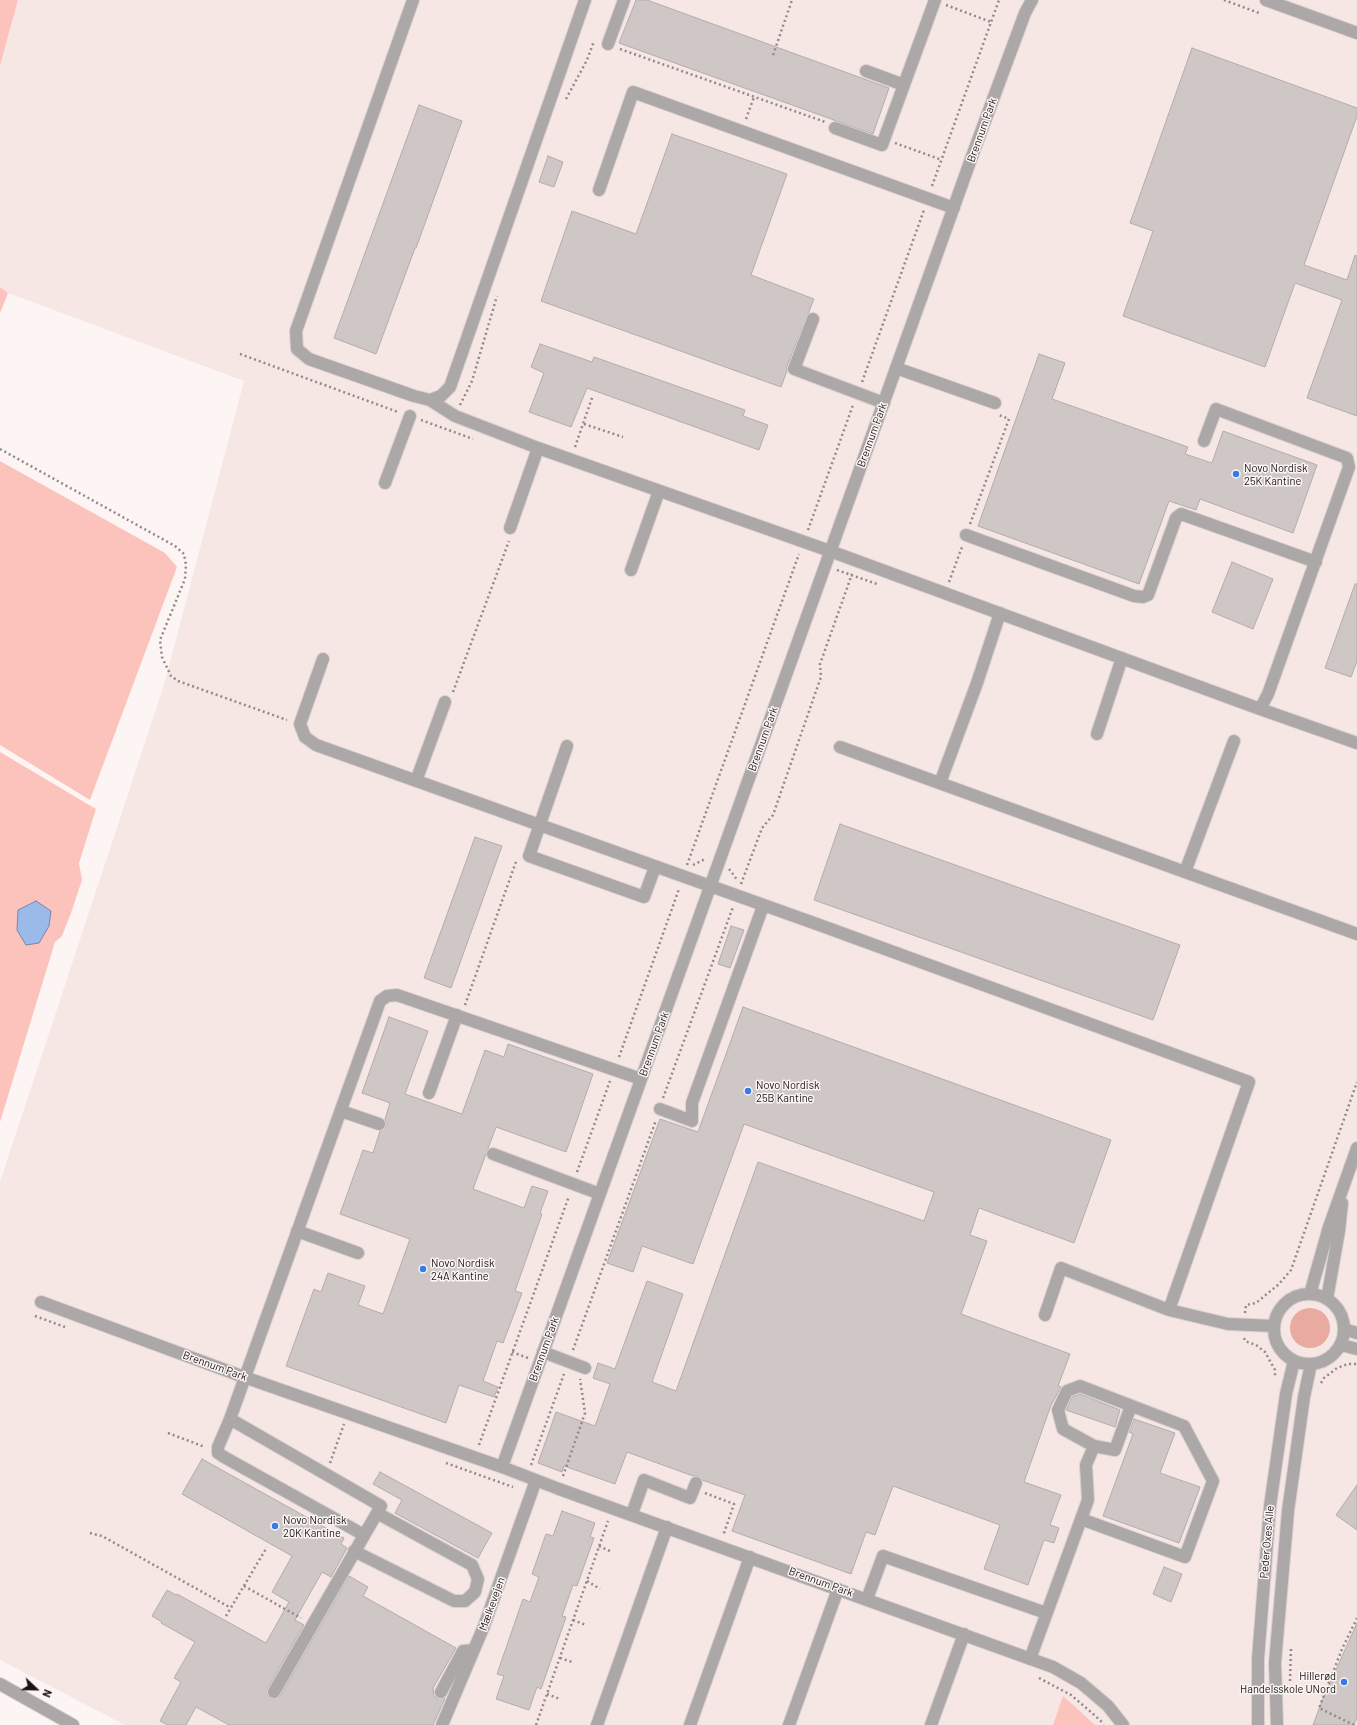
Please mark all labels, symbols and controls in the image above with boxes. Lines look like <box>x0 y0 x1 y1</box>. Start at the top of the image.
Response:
street label: Brennum Park <box>964 96 1000 164</box>
street label: Brennum Park <box>854 401 890 469</box>
place label: Novo Nordisk 25K Kantine <box>1244 461 1307 487</box>
marker: Novo Nordisk 25K Kantine <box>1231 469 1241 479</box>
street label: Brennum Park <box>745 705 781 773</box>
street label: Brennum Park <box>636 1010 672 1078</box>
place label: Novo Nordisk 25B Kantine <box>756 1078 819 1104</box>
marker: Novo Nordisk 25B Kantine <box>743 1086 753 1096</box>
place label: Novo Nordisk 24A Kantine <box>431 1256 494 1282</box>
marker: Novo Nordisk 24A Kantine <box>418 1264 428 1274</box>
street label: Brennum Park <box>526 1315 562 1383</box>
street label: Brennum Park <box>181 1348 249 1384</box>
street label: Peder Oxes Alle <box>1257 1505 1277 1579</box>
place label: Novo Nordisk 20K Kantine <box>283 1513 346 1539</box>
marker: Novo Nordisk 20K Kantine <box>270 1521 280 1531</box>
street label: Brennum Park <box>787 1564 855 1600</box>
street label: Mælkevejen <box>476 1575 508 1633</box>
north arrow <box>16 1669 56 1709</box>
place label: Hillerød Handelsskole UNord <box>1240 1669 1336 1695</box>
marker: Hillerød Handelsskole UNord <box>1339 1677 1349 1687</box>
text: N <box>40 1688 55 1700</box>

